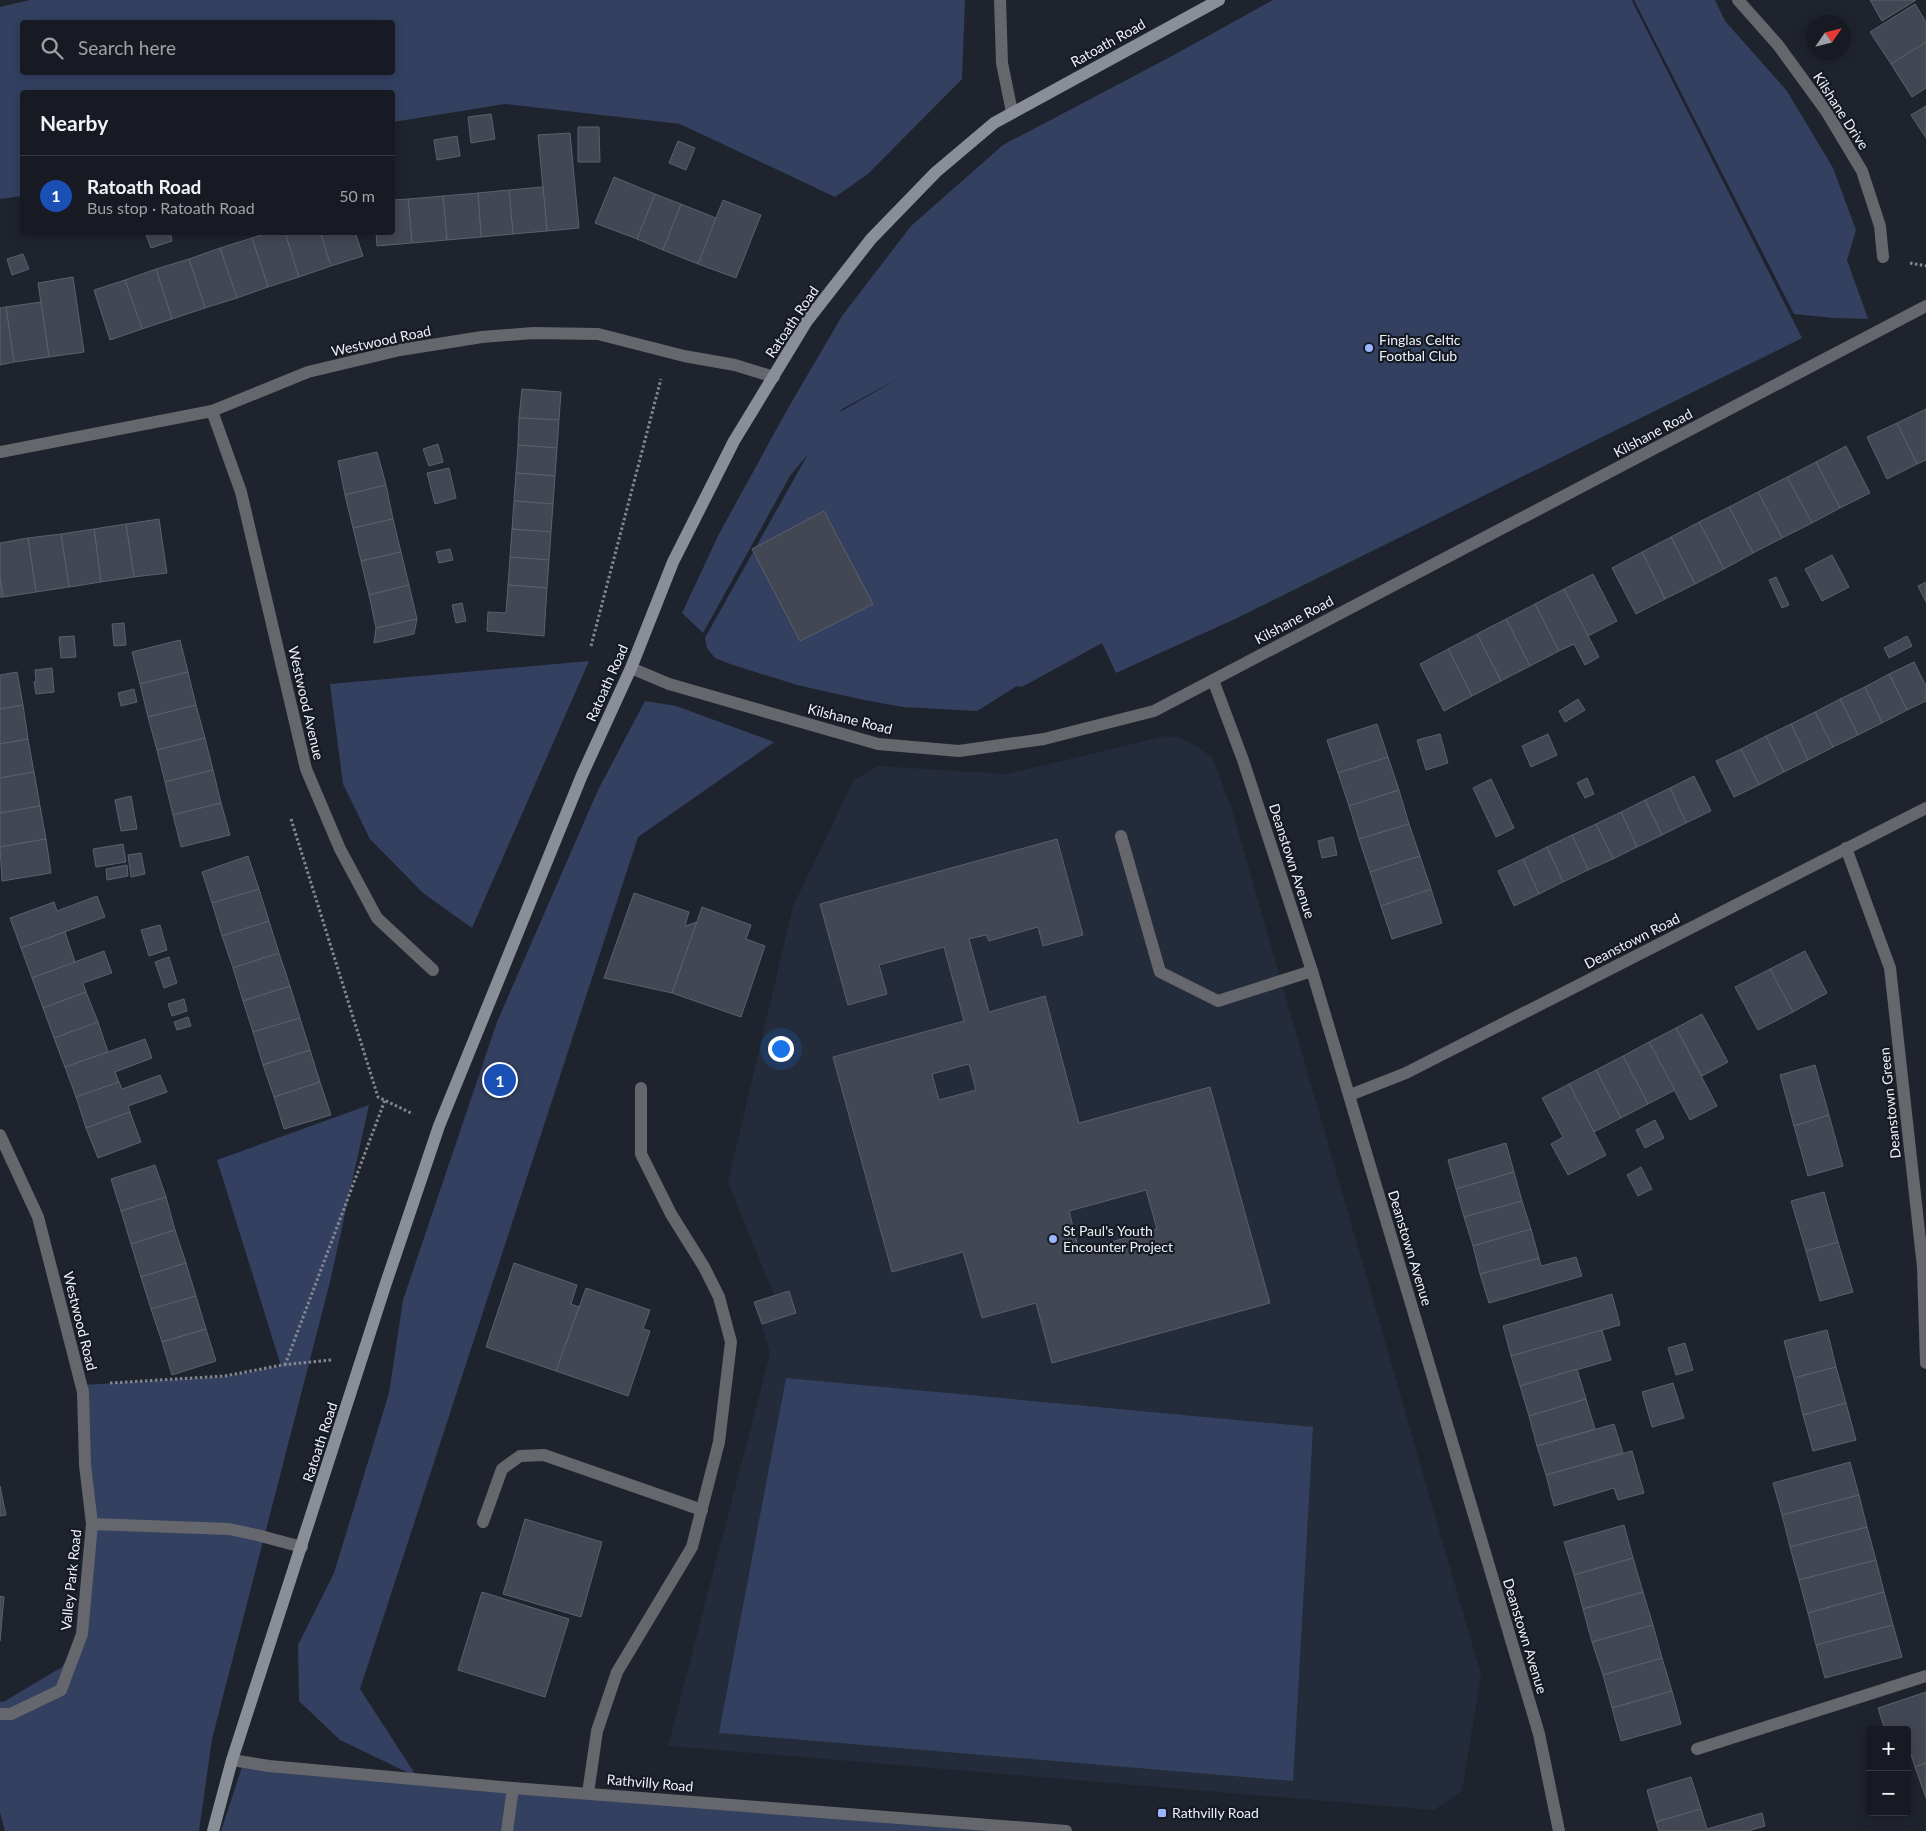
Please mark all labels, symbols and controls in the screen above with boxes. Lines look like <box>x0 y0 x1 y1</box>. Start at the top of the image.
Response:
street label: Ratoath Road <box>1067 15 1148 70</box>
north arrow <box>1806 15 1851 60</box>
search box <box>20 20 395 75</box>
icon: search <box>38 34 66 62</box>
text: Search here <box>78 36 176 59</box>
street label: Kilshane Drive <box>1810 69 1873 153</box>
text: Nearby <box>40 110 108 135</box>
text: Ratoath Road <box>87 175 201 198</box>
text: 1 <box>51 186 61 205</box>
text: 50 m <box>339 186 375 205</box>
text: Bus stop · Ratoath Road <box>87 198 255 217</box>
street label: Ratoath Road <box>761 283 822 361</box>
street label: Westwood Road <box>330 322 432 359</box>
place label: Finglas Celtic Footbal Club <box>1379 331 1461 364</box>
marker: Finglas Celtic Footbal Club <box>1363 342 1375 354</box>
street label: Kilshane Road <box>1611 405 1695 460</box>
street label: Kilshane Road <box>1252 592 1336 647</box>
street label: Ratoath Road <box>582 642 631 724</box>
street label: Westwood Avenue <box>285 644 328 761</box>
street label: Kilshane Road <box>806 700 894 737</box>
street label: Deanstown Avenue <box>1266 801 1319 920</box>
street label: Deanstown Road <box>1581 909 1682 972</box>
your location <box>768 1036 794 1062</box>
street label: Deanstown Green <box>1875 1047 1904 1159</box>
pin: 1 <box>484 1061 516 1099</box>
street label: Deanstown Avenue <box>1385 1188 1436 1308</box>
place label: St Paul's Youth Encounter Project <box>1063 1222 1173 1255</box>
marker: St Paul's Youth Encounter Project <box>1047 1233 1059 1245</box>
street label: Westwood Road <box>60 1270 101 1372</box>
street label: Ratoath Road <box>299 1400 340 1484</box>
street label: Valley Park Road <box>57 1529 84 1631</box>
street label: Deanstown Avenue <box>1500 1576 1551 1696</box>
map controls <box>1866 1726 1911 1816</box>
button: + <box>1866 1726 1911 1771</box>
street label: Rathvilly Road <box>606 1770 694 1795</box>
button: − <box>1866 1771 1911 1816</box>
place label: Rathvilly Road <box>1172 1804 1259 1821</box>
marker: Rathvilly Road <box>1156 1807 1168 1819</box>

